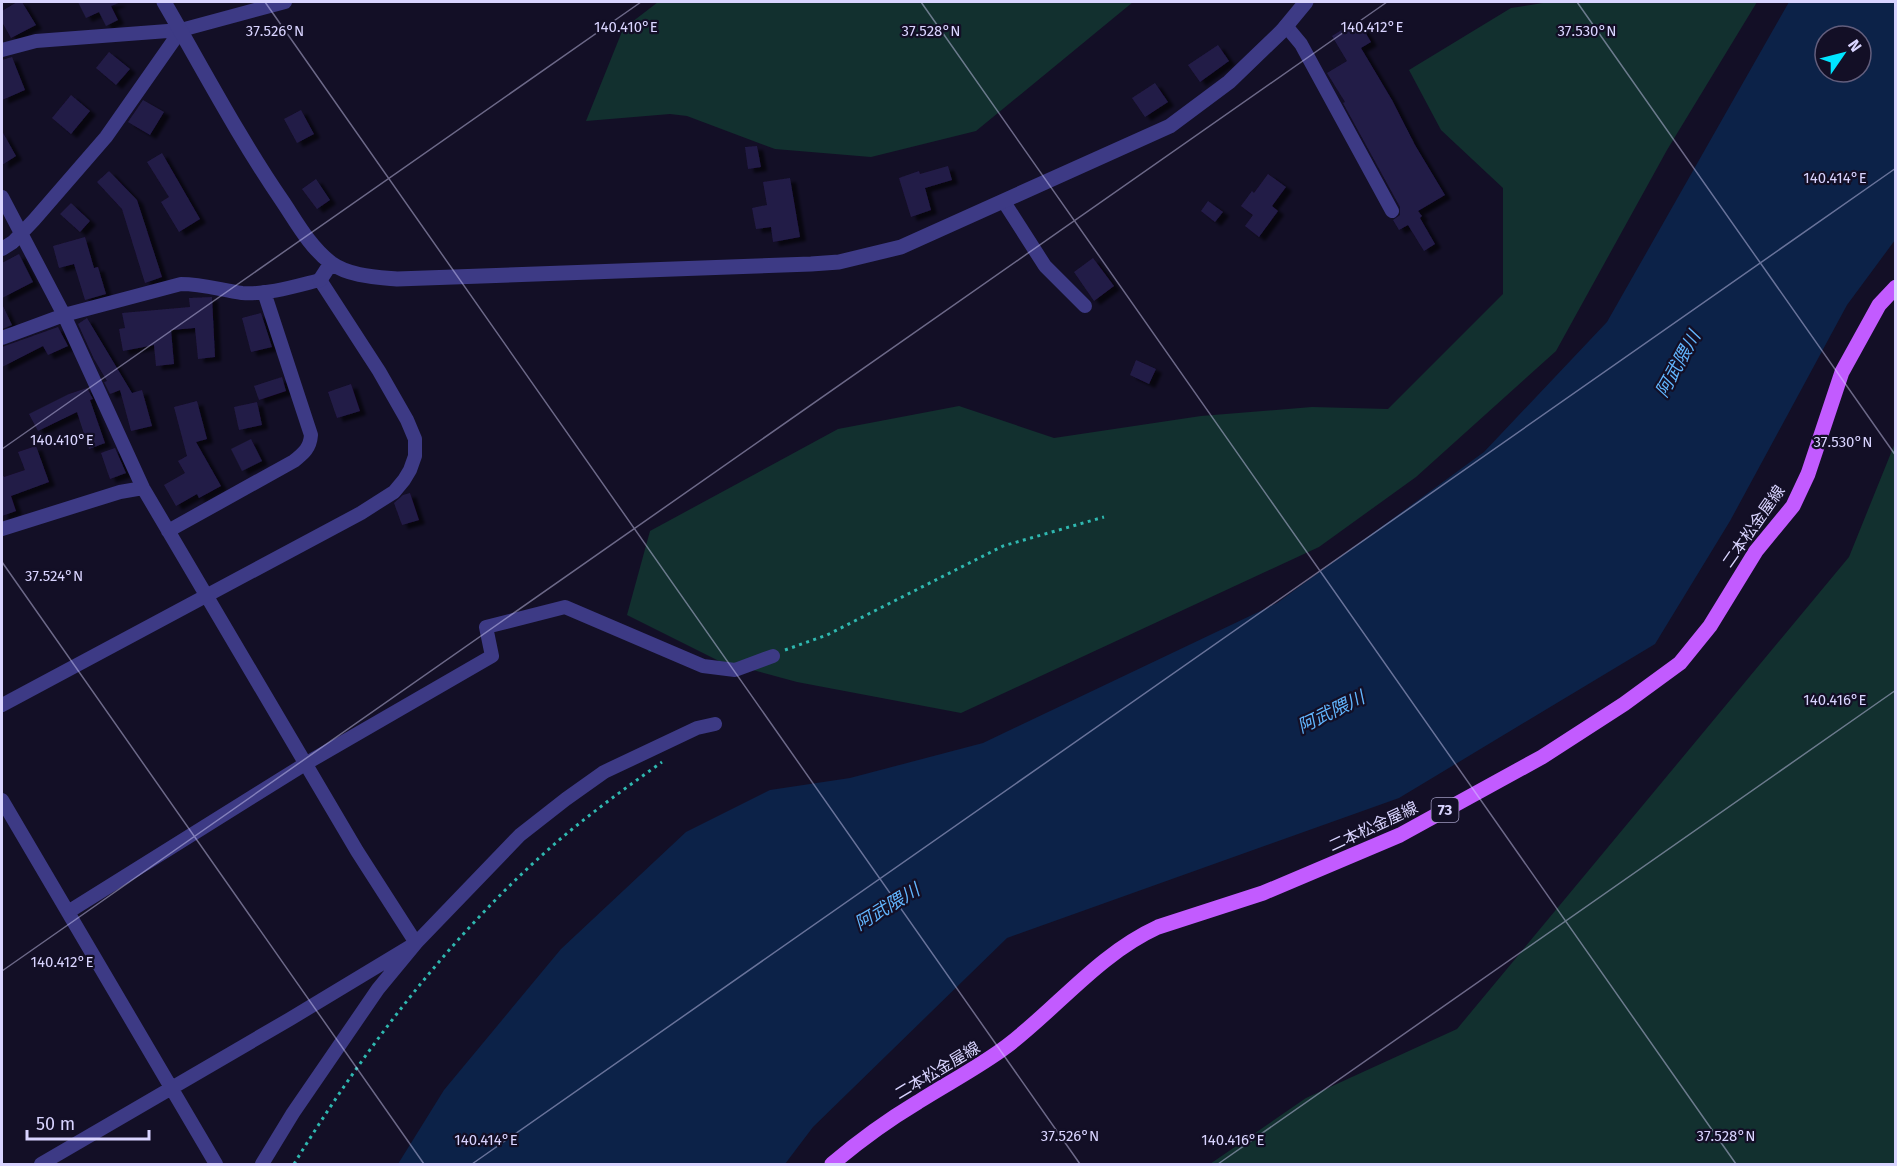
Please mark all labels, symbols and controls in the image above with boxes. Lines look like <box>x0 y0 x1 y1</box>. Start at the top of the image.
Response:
text: 140.410°E <box>594 18 658 36</box>
text: 140.412°E <box>1341 18 1403 36</box>
text: 37.526°N <box>246 22 304 40</box>
text: 37.528°N <box>902 22 960 40</box>
text: 37.530°N <box>1557 22 1617 40</box>
north arrow <box>1813 24 1873 84</box>
text: N <box>1844 36 1866 55</box>
text: 140.414°E <box>1803 169 1867 187</box>
water label: 阿武隈川 <box>1651 325 1706 401</box>
text: 140.410°E <box>30 431 94 449</box>
text: 37.530°N <box>1813 433 1873 451</box>
street label: 二本松金屋線 <box>1718 482 1789 571</box>
text: 37.524°N <box>25 567 83 585</box>
water label: 阿武隈川 <box>1294 685 1370 738</box>
text: 140.416°E <box>1803 691 1867 709</box>
street label: 二本松金屋線 <box>1326 798 1421 855</box>
road number: 73 <box>1432 798 1458 822</box>
water label: 阿武隈川 <box>850 878 925 935</box>
text: 140.412°E <box>31 953 93 971</box>
street label: 二本松金屋線 <box>891 1038 983 1103</box>
scale bar <box>27 1103 148 1141</box>
text: 50 m <box>36 1113 75 1135</box>
text: 37.526°N <box>1041 1127 1099 1145</box>
text: 37.528°N <box>1697 1127 1755 1145</box>
text: 140.414°E <box>454 1131 518 1149</box>
text: 140.416°E <box>1201 1131 1265 1149</box>

